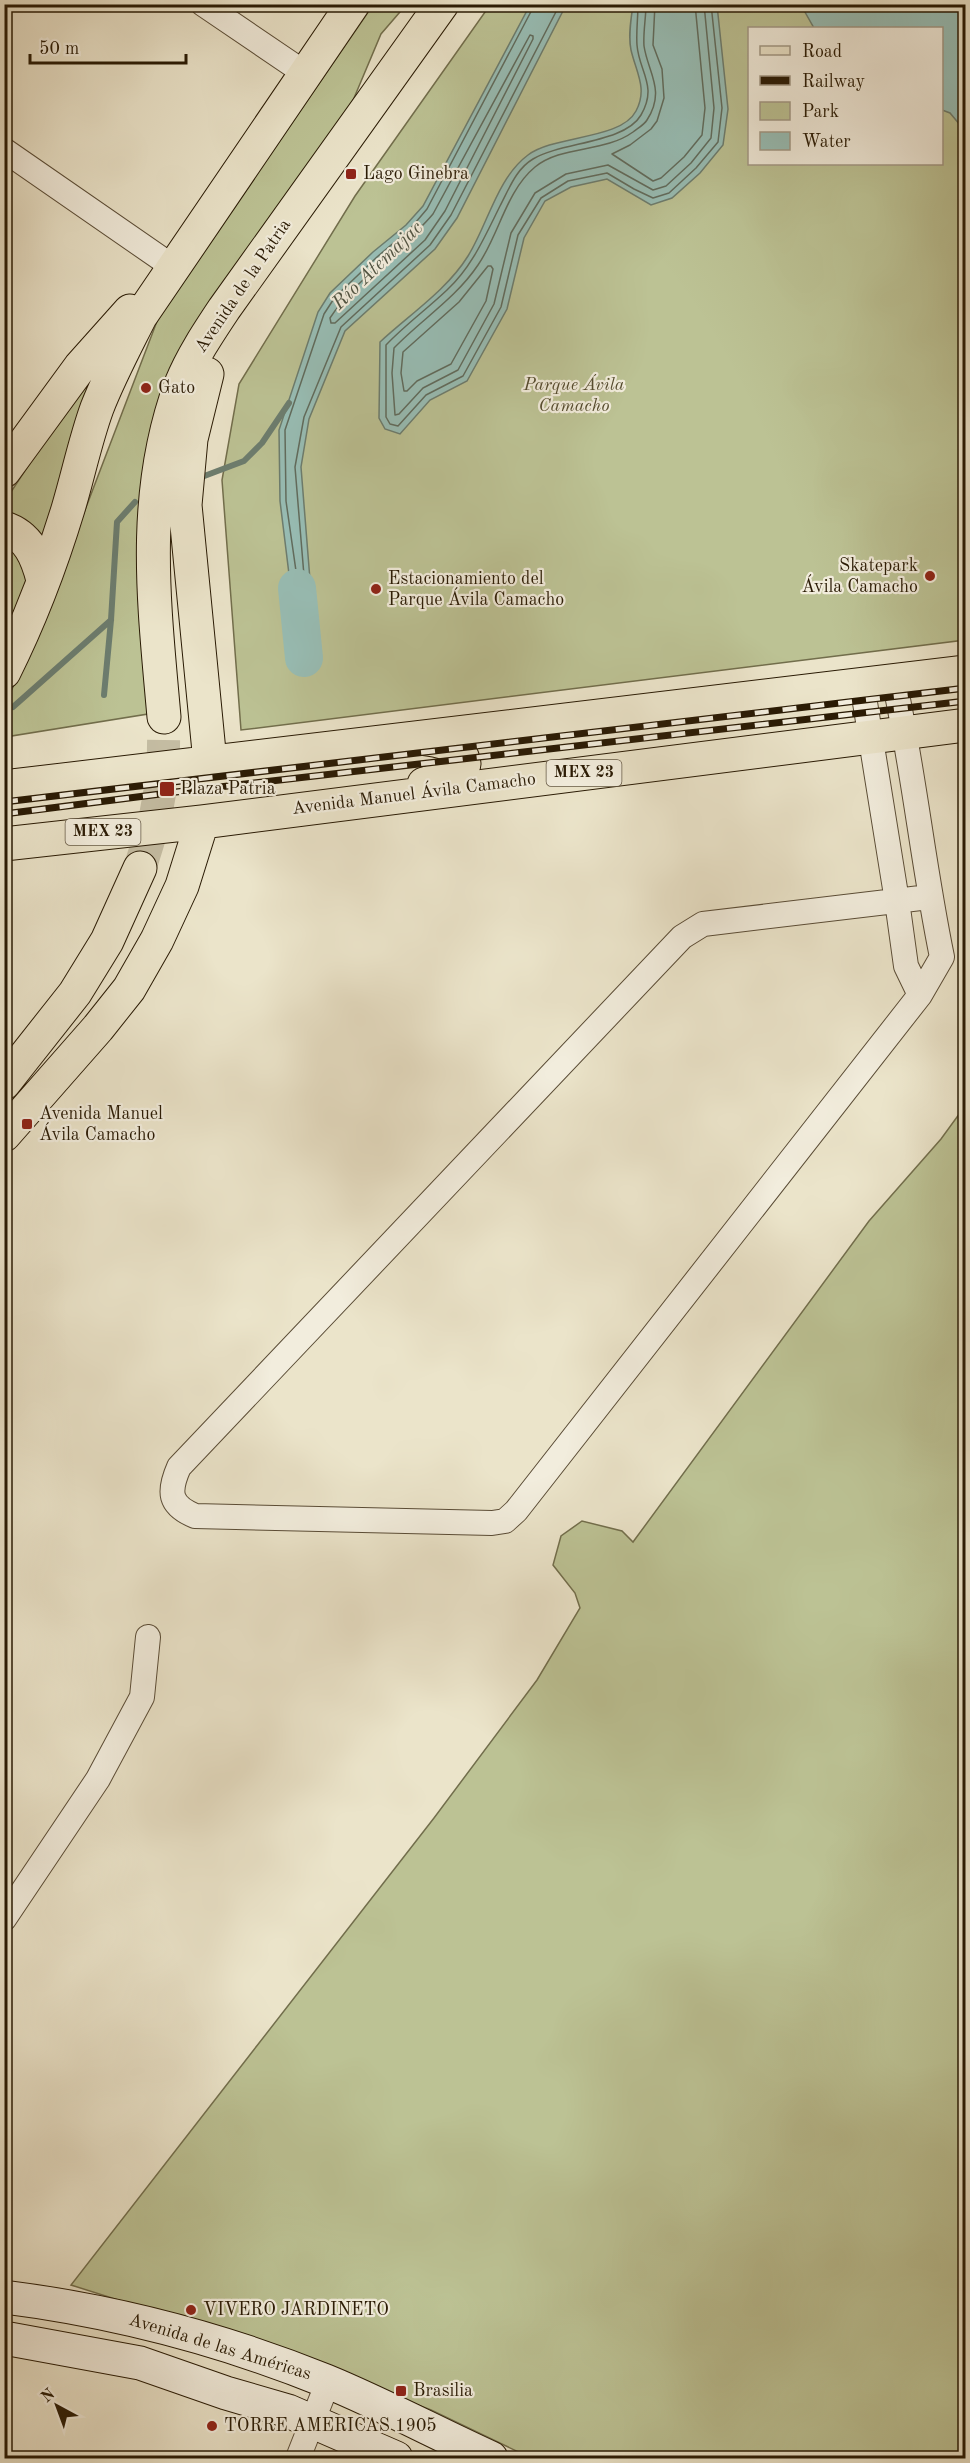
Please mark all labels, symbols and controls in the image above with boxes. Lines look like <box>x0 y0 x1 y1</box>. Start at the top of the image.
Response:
scale bar <box>30 27 186 65</box>
legend <box>748 27 943 165</box>
text: 50 m <box>39 40 79 58</box>
text: Road <box>802 43 842 61</box>
text: Railway <box>802 73 865 91</box>
text: Park <box>802 103 839 121</box>
text: Water <box>802 133 851 151</box>
place label: Lago Ginebra <box>363 165 469 183</box>
marker: Lago Ginebra <box>344 167 358 181</box>
street label: Avenida de la Patria <box>192 216 294 356</box>
water label: Río Atemajac <box>328 218 427 315</box>
park label: Parque Ávila Camacho <box>522 374 625 415</box>
place label: Gato <box>158 379 195 397</box>
marker: Gato <box>139 381 153 395</box>
place label: Skatepark Ávila Camacho <box>802 557 918 596</box>
marker: Skatepark Ávila Camacho <box>923 569 937 583</box>
place label: Estacionamiento del Parque Ávila Camacho <box>388 570 564 609</box>
marker: Estacionamiento del Parque Ávila Camacho <box>369 582 383 596</box>
road number: MEX 23 <box>546 760 622 786</box>
street label: Avenida Manuel Ávila Camacho <box>291 766 537 818</box>
marker: Plaza Patria <box>158 780 176 798</box>
place label: Plaza Patria <box>180 780 276 798</box>
road number: MEX 23 <box>66 819 140 845</box>
place label: Avenida Manuel Ávila Camacho <box>39 1105 163 1144</box>
marker: Avenida Manuel Ávila Camacho <box>20 1117 34 1131</box>
place label: VIVERO JARDINETO <box>203 2301 389 2319</box>
marker: VIVERO JARDINETO <box>184 2303 198 2317</box>
street label: Avenida de las Américas <box>127 2311 314 2383</box>
north arrow <box>27 2376 87 2436</box>
place label: Brasilia <box>413 2382 473 2400</box>
marker: Brasilia <box>394 2384 408 2398</box>
text: N <box>39 2386 59 2406</box>
place label: TORRE AMERICAS 1905 <box>224 2417 437 2435</box>
marker: TORRE AMERICAS 1905 <box>205 2419 219 2433</box>

